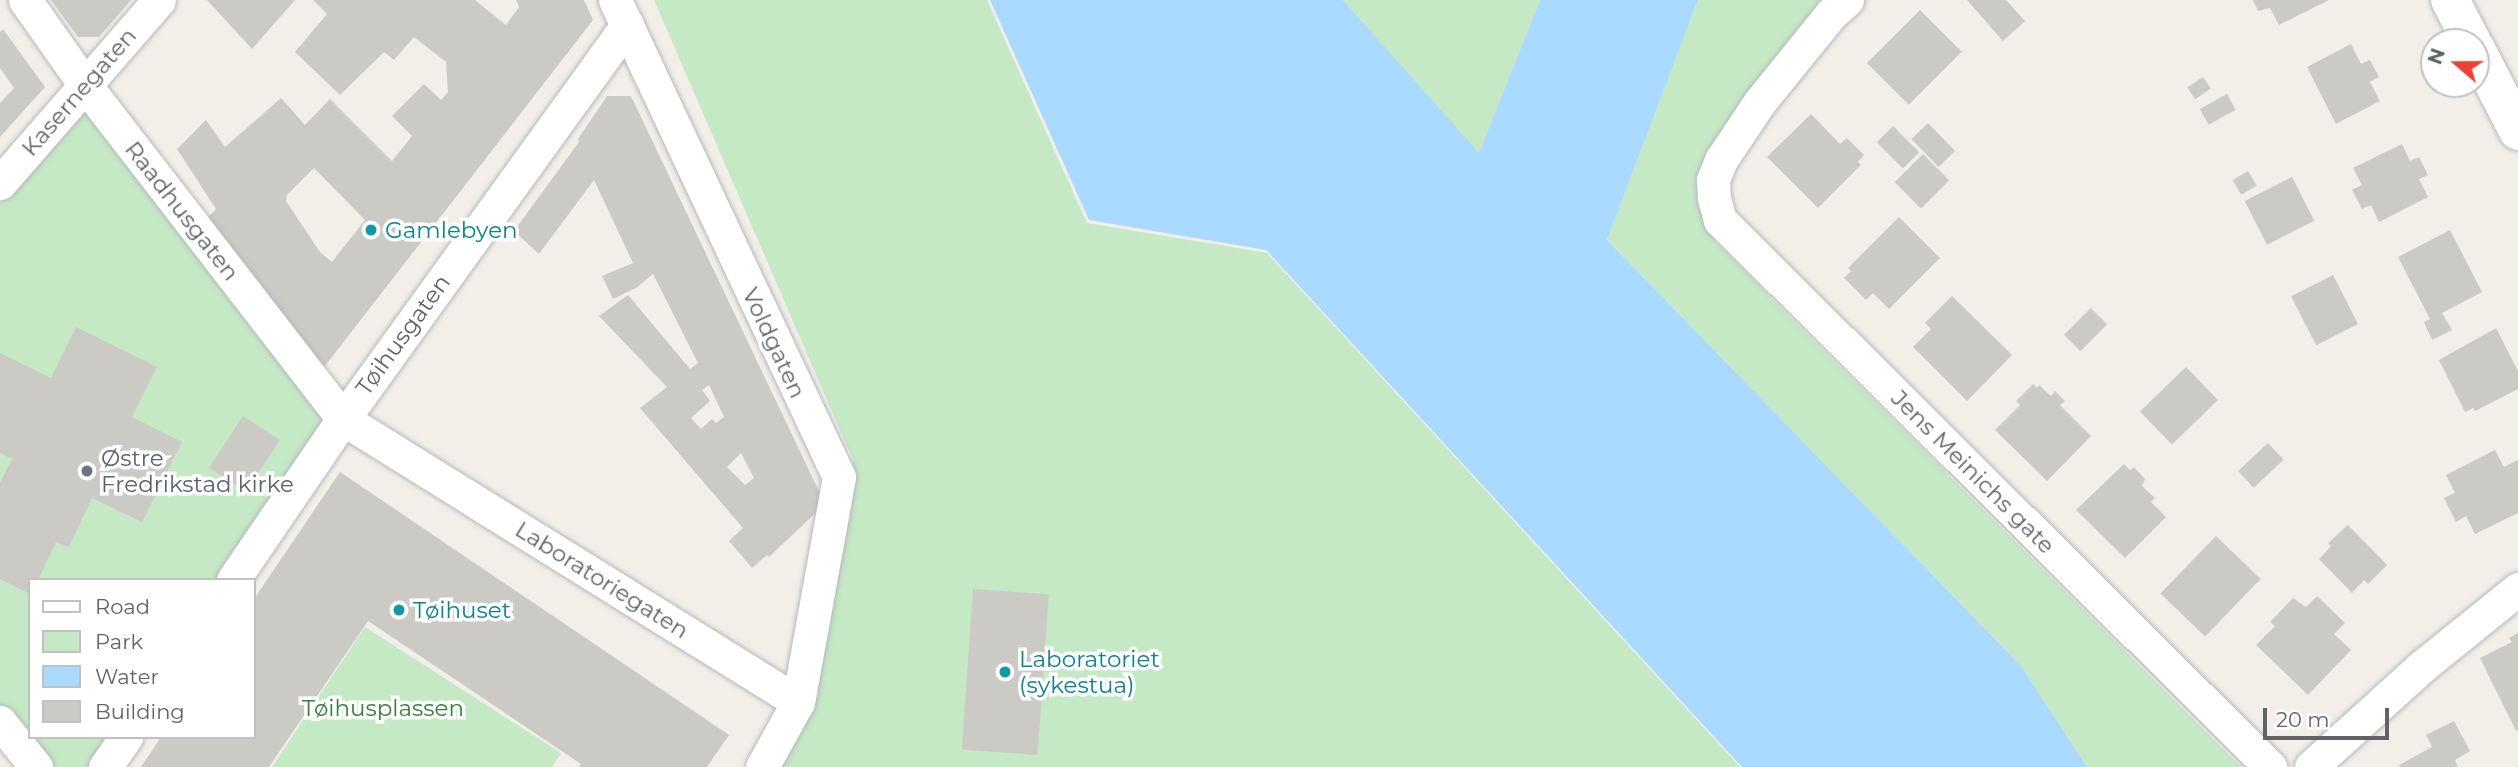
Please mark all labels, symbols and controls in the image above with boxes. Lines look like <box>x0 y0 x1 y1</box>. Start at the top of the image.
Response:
street label: Kasernegaten <box>16 22 142 162</box>
north arrow <box>2420 28 2490 98</box>
text: N <box>2423 45 2450 67</box>
street label: Raadhusgaten <box>119 136 245 286</box>
place label: Gamlebyen <box>385 216 518 244</box>
marker: Gamlebyen <box>363 222 379 238</box>
street label: Tøihusgaten <box>350 269 456 401</box>
street label: Voldgaten <box>736 283 812 403</box>
street label: Jens Meinichs gate <box>1886 385 2060 559</box>
place label: Østre Fredrikstad kirke <box>101 444 294 498</box>
marker: Østre Fredrikstad kirke <box>79 463 95 479</box>
street label: Laboratoriegaten <box>510 516 694 644</box>
legend <box>28 578 256 739</box>
text: Road <box>95 594 150 619</box>
place label: Tøihuset <box>413 596 511 624</box>
marker: Tøihuset <box>391 602 407 618</box>
text: Park <box>95 629 143 654</box>
place label: Laboratoriet (sykestua) <box>1019 645 1160 699</box>
text: Water <box>95 664 159 689</box>
marker: Laboratoriet (sykestua) <box>997 664 1013 680</box>
park label: Tøihusplassen <box>302 694 464 722</box>
scale bar <box>2266 694 2392 738</box>
text: Building <box>95 699 185 724</box>
text: 20 m <box>2276 707 2330 732</box>

